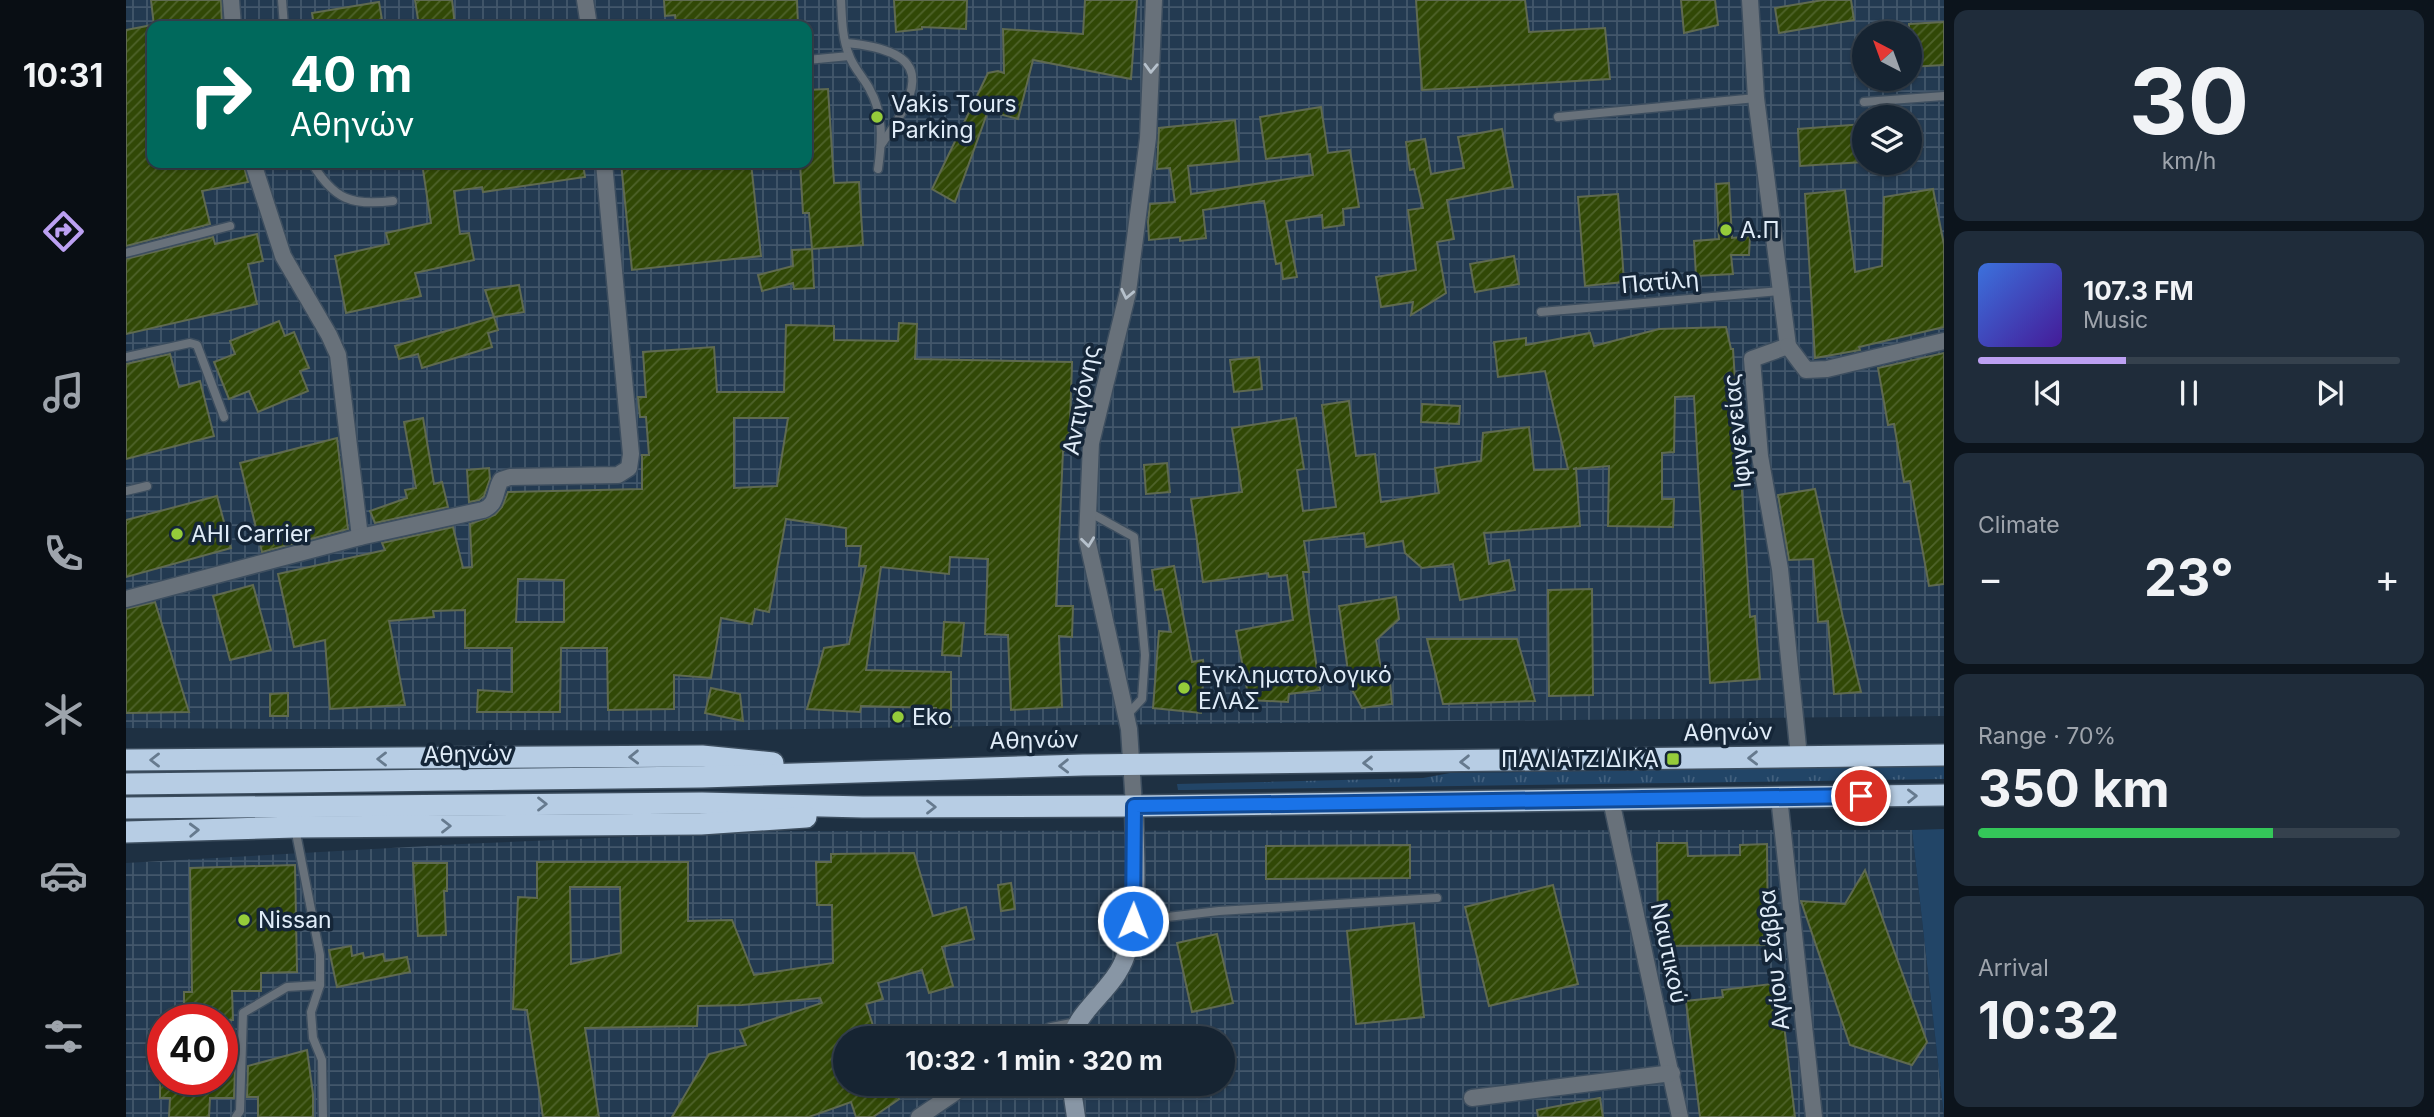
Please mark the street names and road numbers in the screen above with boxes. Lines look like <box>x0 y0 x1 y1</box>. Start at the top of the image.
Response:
street label: Πατίλη <box>1620 265 1700 299</box>
street label: Αντιγόνης <box>1057 343 1105 457</box>
street label: Ιφιγενείας <box>1717 372 1757 490</box>
street label: Αθηνών <box>1683 717 1773 747</box>
street label: Αθηνών <box>989 725 1079 755</box>
street label: Αθηνών <box>423 739 513 769</box>
street label: Αγίου Σάββα <box>1753 888 1795 1032</box>
street label: Ναυτικού <box>1645 900 1693 1006</box>

